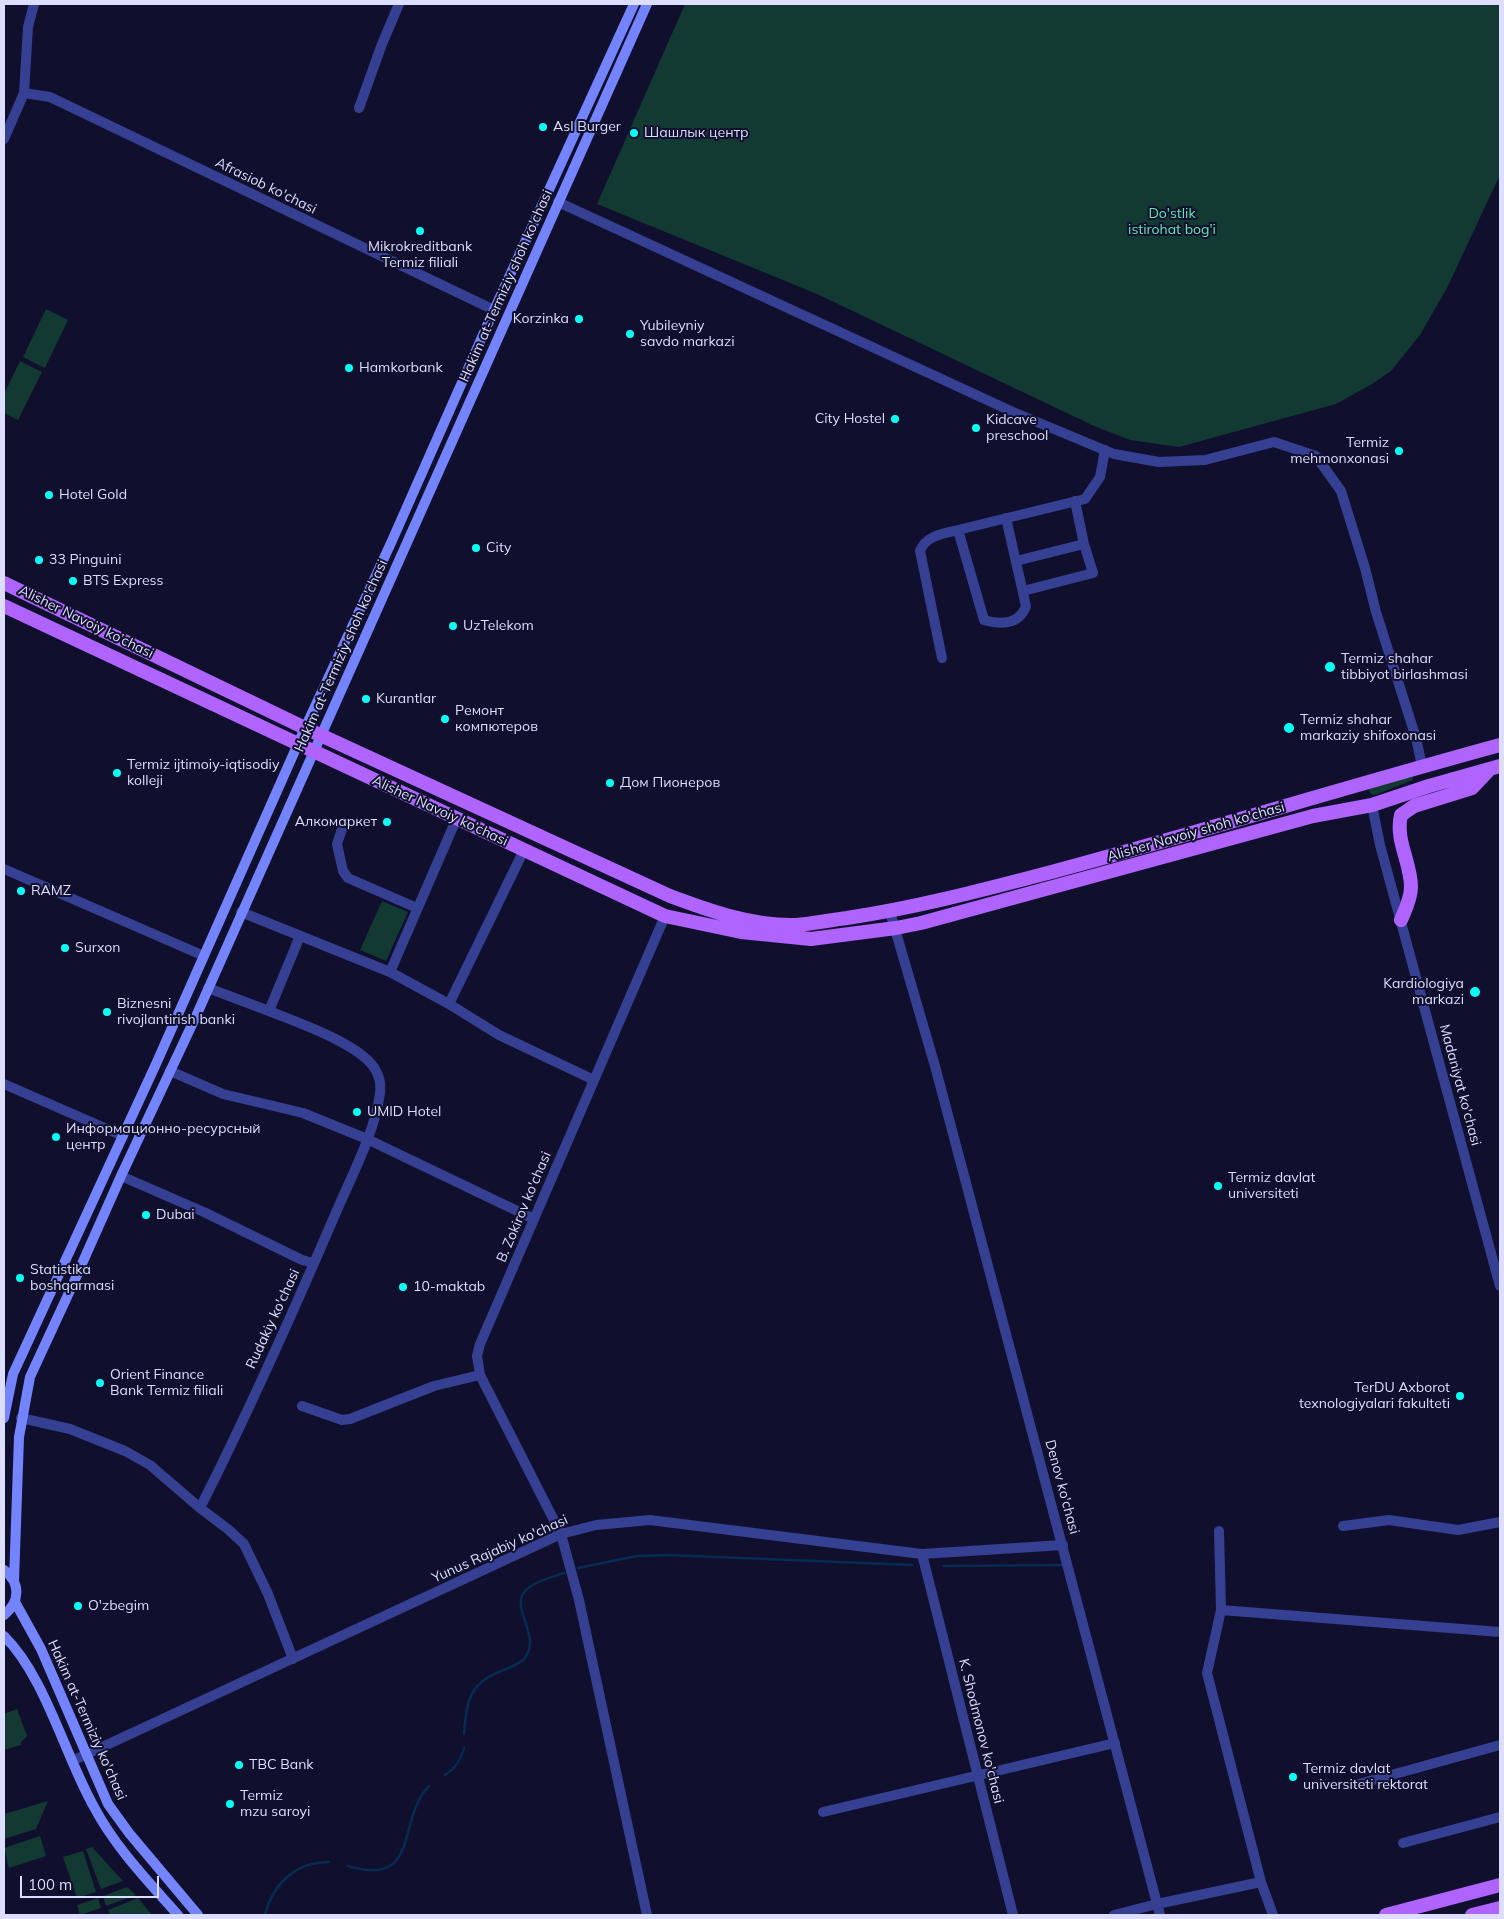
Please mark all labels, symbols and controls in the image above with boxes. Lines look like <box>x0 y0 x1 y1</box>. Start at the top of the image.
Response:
place label: Asl Burger <box>553 119 621 135</box>
marker: Asl Burger <box>537 121 549 133</box>
place label: Шашлык центр <box>644 125 749 141</box>
marker: Шашлык центр <box>628 127 640 139</box>
street label: Afrasiob ko'chasi <box>213 154 319 218</box>
street label: Hakim at-Termiziy shoh ko'chasi <box>456 187 556 385</box>
park label: Do'stlik istirohat bog'i <box>1128 206 1216 238</box>
marker: Mikrokreditbank Termiz filiali <box>414 225 426 237</box>
place label: Mikrokreditbank Termiz filiali <box>368 239 472 272</box>
place label: Korzinka <box>513 311 569 327</box>
marker: Korzinka <box>573 313 585 325</box>
place label: Yubileyniy savdo markazi <box>640 318 735 351</box>
marker: Yubileyniy savdo markazi <box>624 328 636 340</box>
place label: Hamkorbank <box>359 360 443 376</box>
marker: Hamkorbank <box>343 362 355 374</box>
place label: City Hostel <box>815 411 885 427</box>
place label: Kidcave preschool <box>986 412 1048 444</box>
marker: City Hostel <box>889 413 901 425</box>
marker: Kidcave preschool <box>970 422 982 434</box>
place label: Termiz mehmonxonasi <box>1290 435 1389 468</box>
marker: Termiz mehmonxonasi <box>1393 445 1405 457</box>
place label: Hotel Gold <box>59 487 127 503</box>
marker: Hotel Gold <box>43 489 55 501</box>
place label: City <box>486 540 511 556</box>
marker: City <box>470 542 482 554</box>
place label: 33 Pinguini <box>49 552 121 568</box>
marker: 33 Pinguini <box>33 554 45 566</box>
street label: Hakim at-Termiziy shoh ko'chasi <box>291 557 391 755</box>
place label: BTS Express <box>83 573 163 589</box>
marker: BTS Express <box>67 575 79 587</box>
street label: Alisher Navoiy ko’chasi <box>16 582 156 662</box>
place label: UzTelekom <box>463 618 534 634</box>
marker: UzTelekom <box>447 620 459 632</box>
place label: Termiz shahar tibbiyot birlashmasi <box>1341 651 1468 684</box>
marker: Termiz shahar tibbiyot birlashmasi <box>1323 660 1337 674</box>
place label: Kurantlar <box>376 691 436 707</box>
marker: Kurantlar <box>360 693 372 705</box>
place label: Ремонт компютеров <box>455 703 538 736</box>
place label: Termiz shahar markaziy shifoxonasi <box>1300 712 1436 744</box>
marker: Ремонт компютеров <box>439 713 451 725</box>
marker: Termiz shahar markaziy shifoxonasi <box>1282 721 1296 735</box>
place label: Termiz ijtimoiy-iqtisodiy kolleji <box>127 757 279 790</box>
marker: Termiz ijtimoiy-iqtisodiy kolleji <box>111 767 123 779</box>
street label: Alisher Navoiy ko’chasi <box>369 772 511 850</box>
place label: Дом Пионеров <box>620 775 720 791</box>
marker: Дом Пионеров <box>604 777 616 789</box>
street label: Alisher Navoiy shoh ko'chasi <box>1105 799 1287 865</box>
place label: Алкомаркет <box>295 814 377 830</box>
marker: Алкомаркет <box>381 816 393 828</box>
place label: RAMZ <box>31 883 71 899</box>
marker: RAMZ <box>15 885 27 897</box>
place label: Surxon <box>75 940 120 956</box>
marker: Surxon <box>59 942 71 954</box>
place label: Kardiologiya markazi <box>1383 976 1464 1009</box>
marker: Kardiologiya markazi <box>1468 985 1482 999</box>
place label: Biznesni rivojlantirish banki <box>117 996 235 1028</box>
marker: Biznesni rivojlantirish banki <box>101 1006 113 1018</box>
street label: Madaniyat ko'chasi <box>1436 1022 1484 1148</box>
place label: UMID Hotel <box>367 1104 441 1120</box>
marker: UMID Hotel <box>351 1106 363 1118</box>
place label: Информационно-ресурсный центр <box>66 1121 261 1154</box>
marker: Информационно-ресурсный центр <box>50 1131 62 1143</box>
street label: B. Zokirov ko'chasi <box>493 1149 555 1265</box>
place label: Termiz davlat universiteti <box>1228 1170 1315 1202</box>
marker: Termiz davlat universiteti <box>1212 1180 1224 1192</box>
place label: Dubai <box>156 1207 195 1223</box>
marker: Dubai <box>140 1209 152 1221</box>
place label: Statistika boshqarmasi <box>30 1262 114 1294</box>
street label: Rudakiy ko'chasi <box>243 1266 303 1372</box>
marker: Statistika boshqarmasi <box>14 1272 26 1284</box>
place label: 10-maktab <box>413 1279 485 1295</box>
marker: 10-maktab <box>397 1281 409 1293</box>
place label: Orient Finance Bank Termiz filiali <box>110 1367 223 1400</box>
marker: Orient Finance Bank Termiz filiali <box>94 1377 106 1389</box>
place label: TerDU Axborot texnologiyalari fakulteti <box>1299 1380 1450 1412</box>
marker: TerDU Axborot texnologiyalari fakulteti <box>1454 1390 1466 1402</box>
street label: Denov ko'chasi <box>1041 1438 1083 1536</box>
street label: Yunus Rajabiy ko'chasi <box>429 1511 571 1587</box>
place label: O'zbegim <box>88 1598 149 1614</box>
marker: O'zbegim <box>72 1600 84 1612</box>
street label: Hakim at-Termiziy ko'chasi <box>44 1637 130 1803</box>
street label: K. Shodmonov ko'chasi <box>955 1657 1007 1805</box>
place label: TBC Bank <box>249 1757 314 1773</box>
marker: TBC Bank <box>233 1759 245 1771</box>
place label: Termiz davlat universiteti rektorat <box>1303 1761 1428 1794</box>
marker: Termiz davlat universiteti rektorat <box>1287 1771 1299 1783</box>
place label: Termiz mzu saroyi <box>240 1788 310 1820</box>
marker: Termiz mzu saroyi <box>224 1798 236 1810</box>
scale bar <box>22 1866 161 1898</box>
text: 100 m <box>28 1875 72 1894</box>

